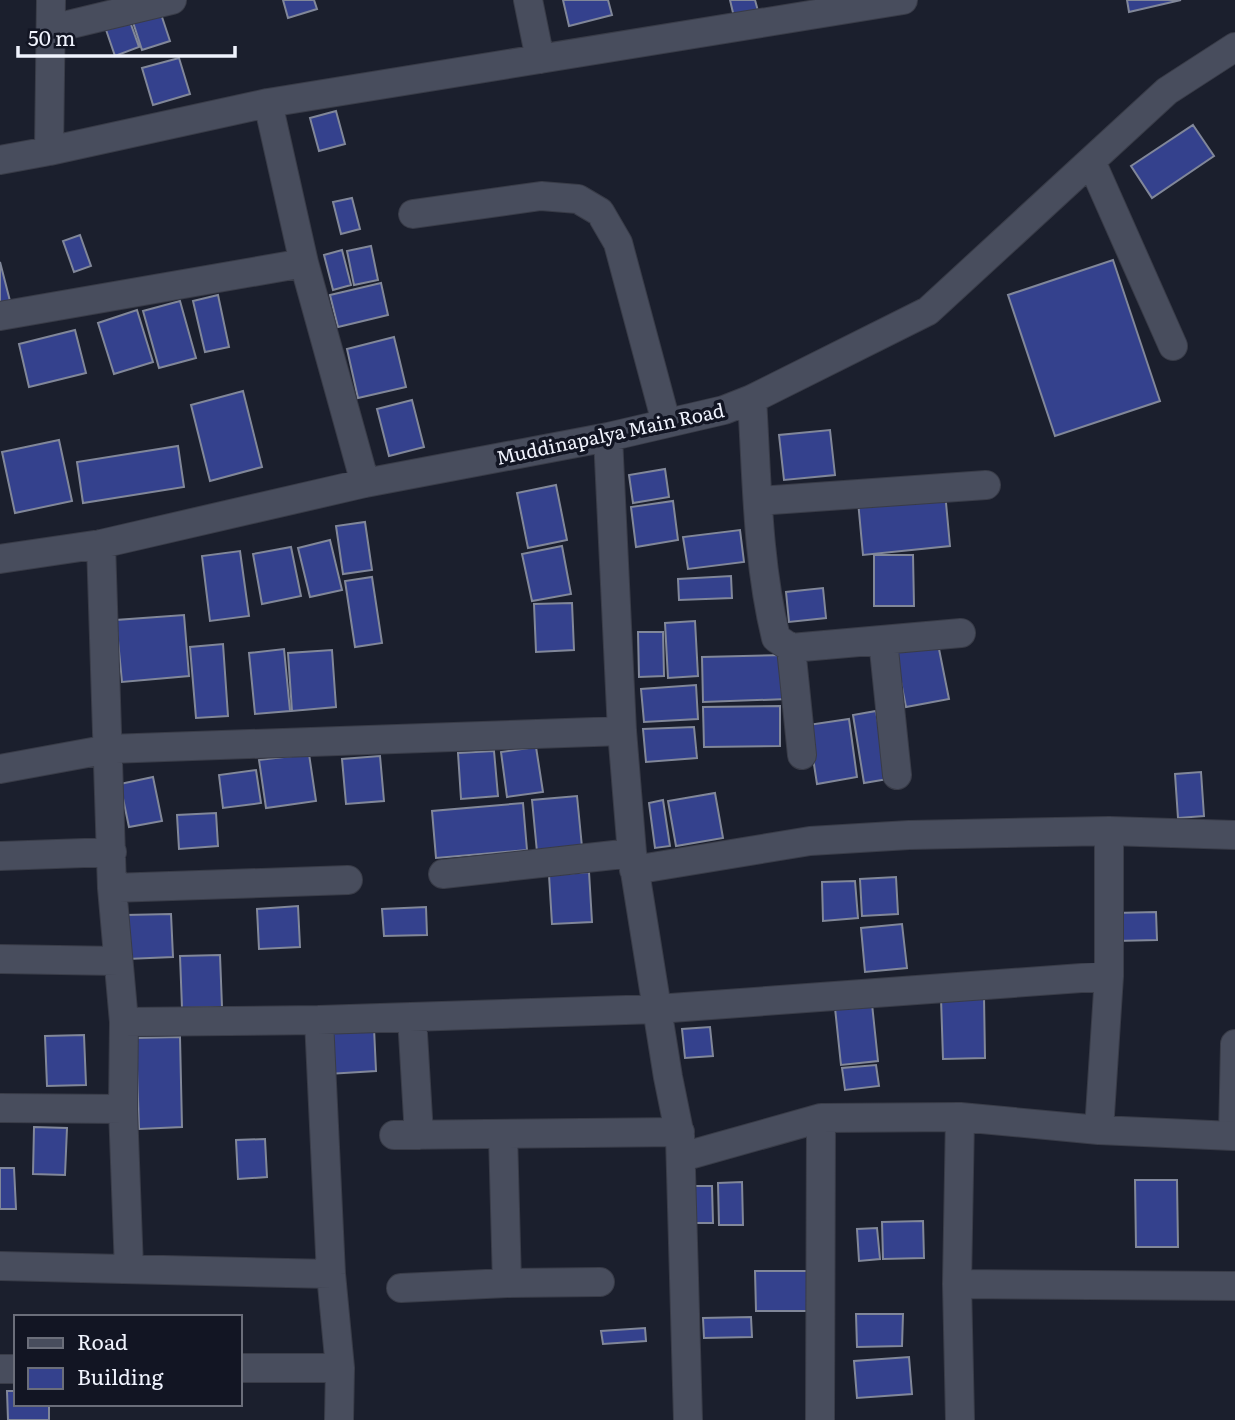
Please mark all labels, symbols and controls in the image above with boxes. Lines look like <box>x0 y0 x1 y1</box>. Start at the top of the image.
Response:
scale bar <box>18 14 234 58</box>
text: 50 m <box>28 21 75 52</box>
street label: Muddinapalya Main Road <box>493 395 727 471</box>
legend <box>14 1315 242 1406</box>
text: Road <box>77 1325 128 1356</box>
text: Building <box>77 1360 164 1391</box>

